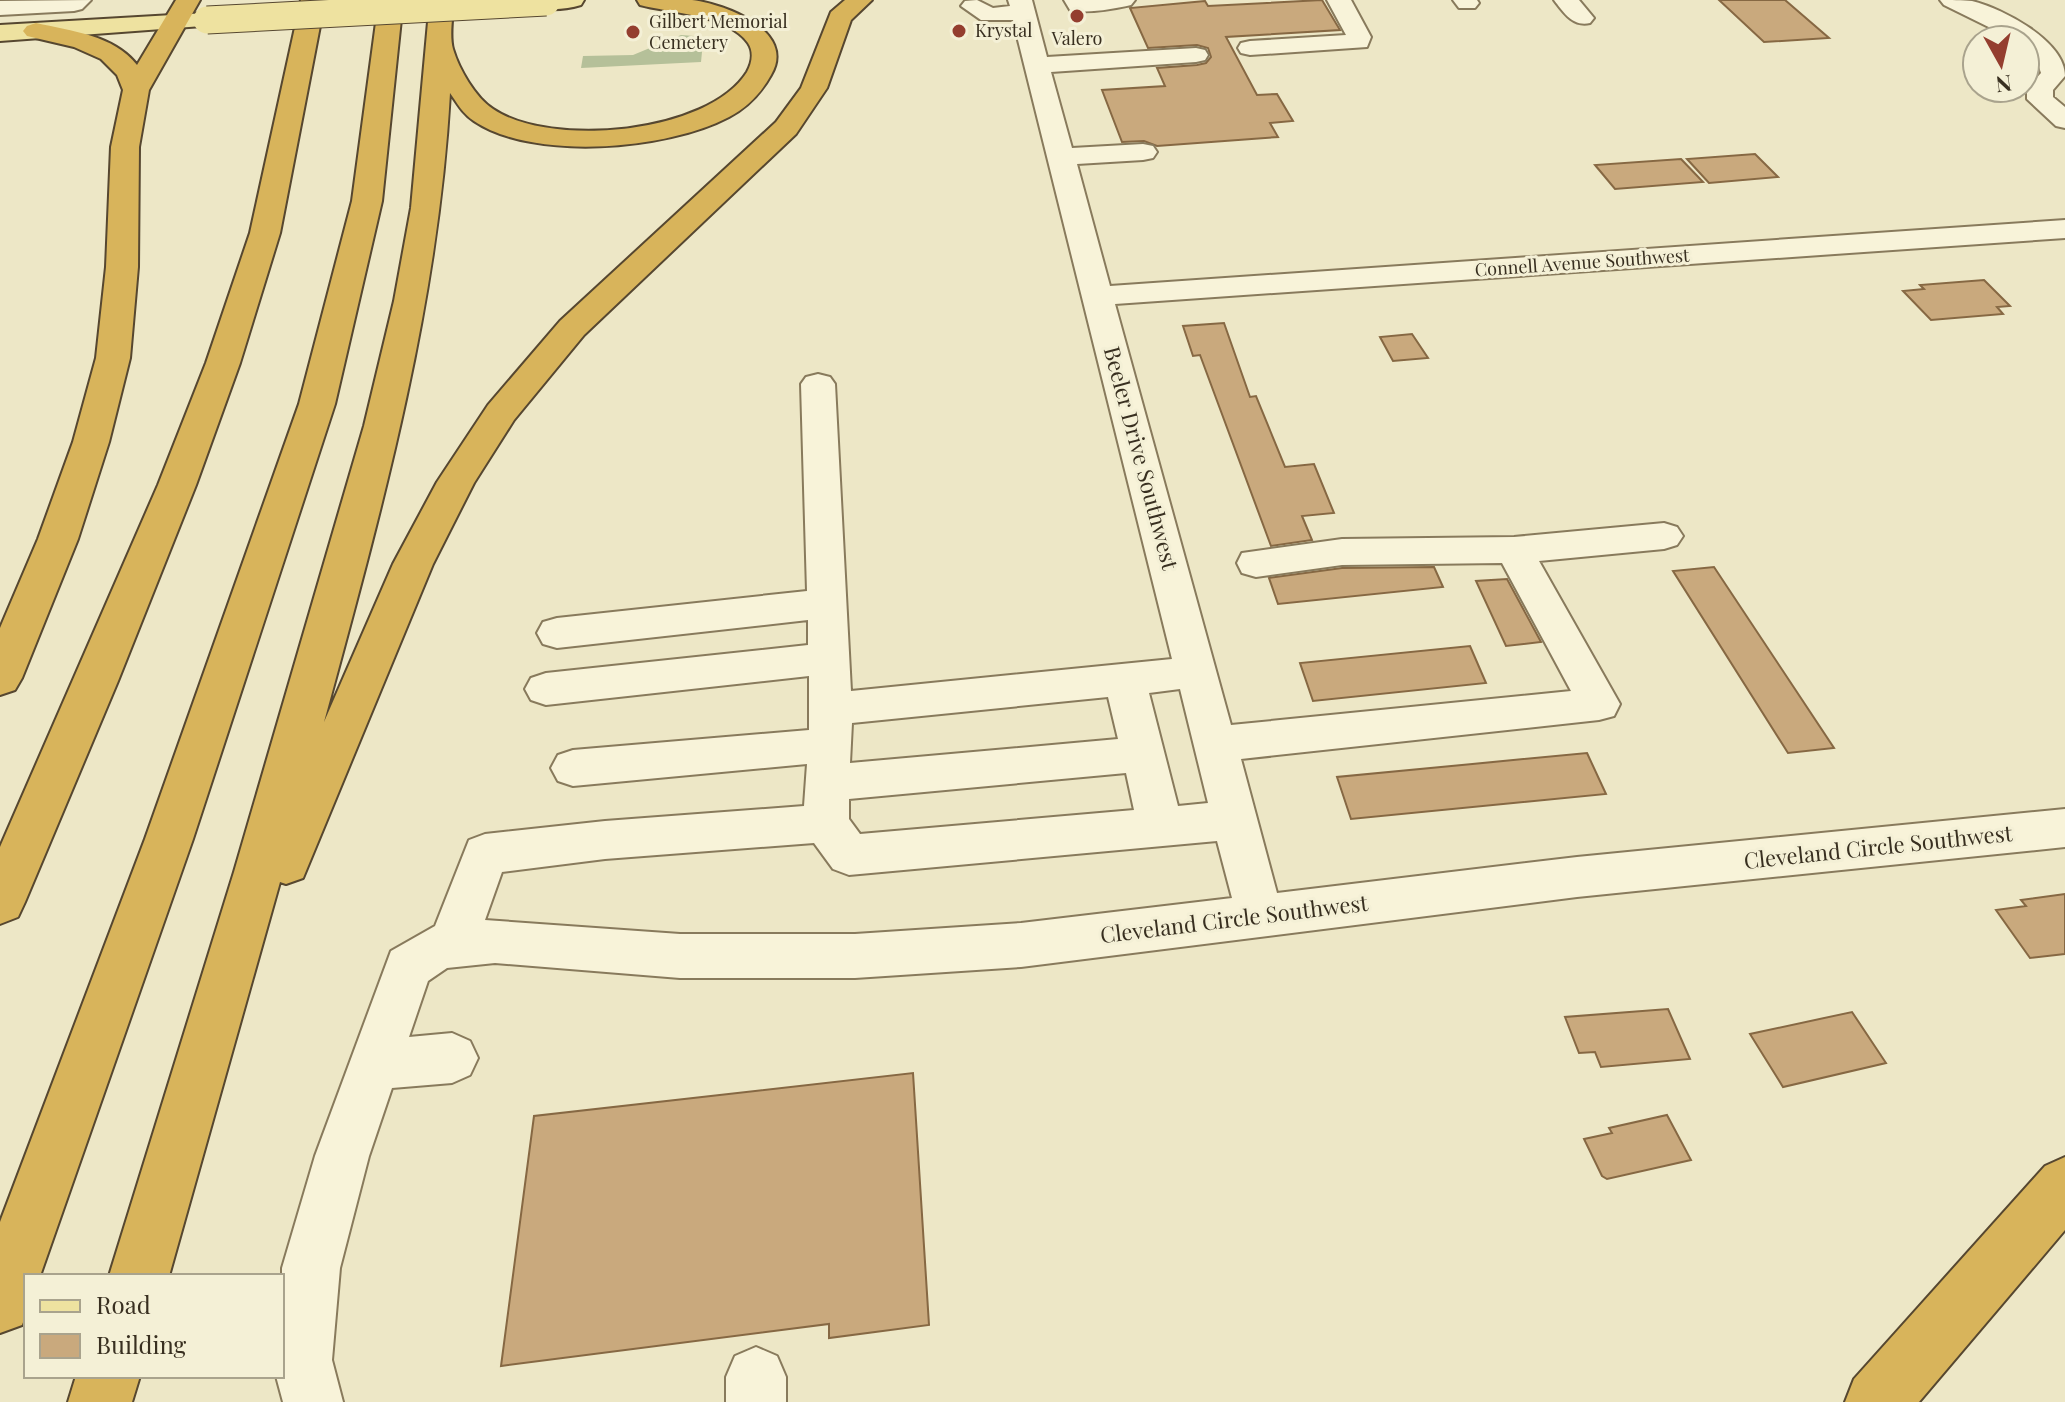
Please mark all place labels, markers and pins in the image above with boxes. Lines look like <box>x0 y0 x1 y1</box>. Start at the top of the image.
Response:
marker: Valero <box>1068 7 1086 25</box>
place label: Gilbert Memorial Cemetery <box>649 9 788 54</box>
place label: Krystal <box>975 18 1032 42</box>
marker: Krystal <box>950 22 968 40</box>
marker: Gilbert Memorial Cemetery <box>624 23 642 41</box>
place label: Valero <box>1051 26 1103 50</box>

